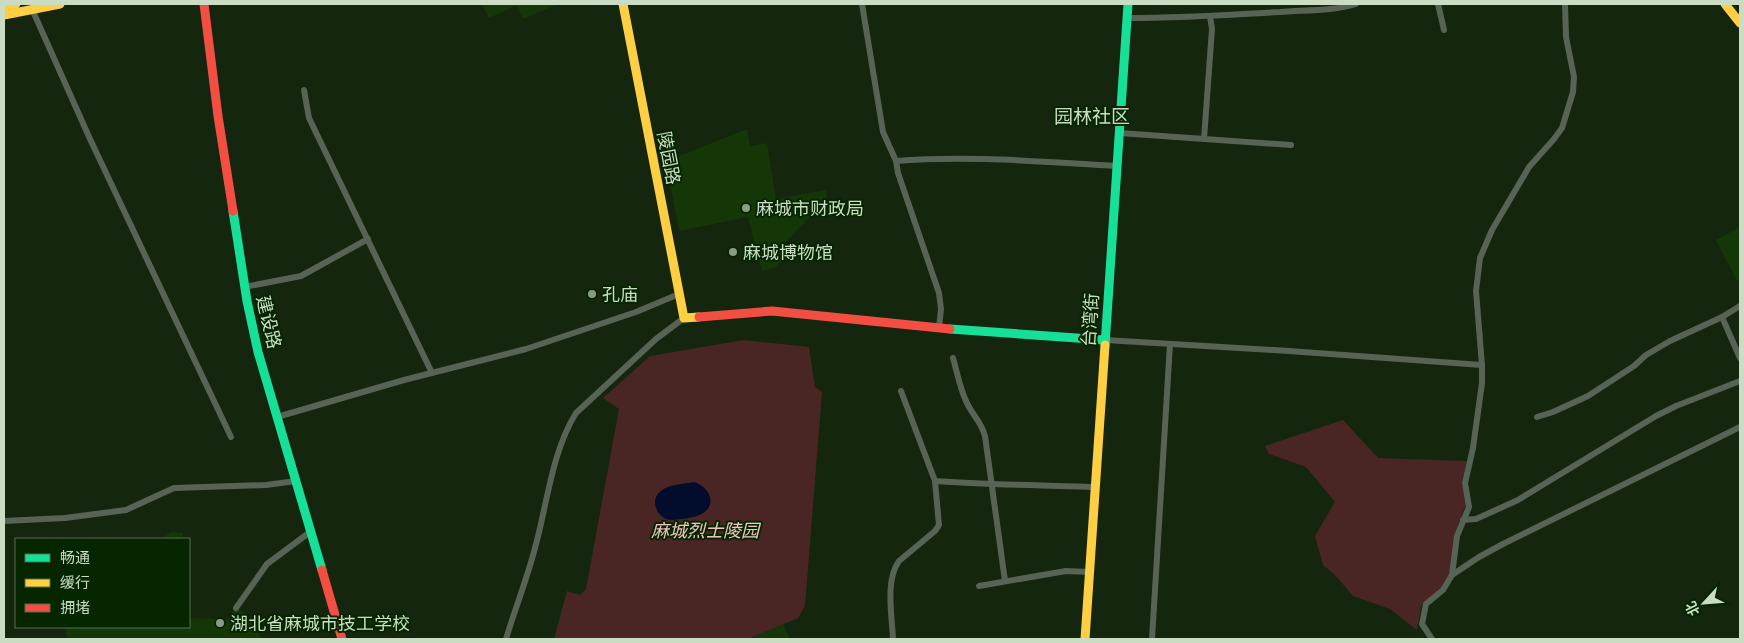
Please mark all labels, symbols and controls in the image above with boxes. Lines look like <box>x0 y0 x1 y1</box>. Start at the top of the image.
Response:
district label: 园林社区 <box>1054 104 1130 128</box>
street label: 陵园路 <box>653 129 685 187</box>
place label: 麻城市财政局 <box>756 197 864 220</box>
marker: 麻城市财政局 <box>740 202 752 214</box>
place label: 麻城博物馆 <box>743 241 833 264</box>
marker: 麻城博物馆 <box>727 246 739 258</box>
place label: 孔庙 <box>602 283 638 306</box>
marker: 孔庙 <box>586 288 598 300</box>
street label: 台湾街 <box>1077 292 1103 348</box>
street label: 建设路 <box>252 293 286 351</box>
park label: 麻城烈士陵园 <box>651 519 762 542</box>
legend <box>15 538 190 628</box>
text: 畅通 <box>60 548 90 567</box>
text: 缓行 <box>60 573 90 592</box>
north arrow <box>1679 578 1729 628</box>
text: 拥堵 <box>60 598 90 617</box>
text: 北 <box>1681 598 1703 619</box>
place label: 湖北省麻城市技工学校 <box>230 612 410 635</box>
marker: 湖北省麻城市技工学校 <box>214 617 226 629</box>

